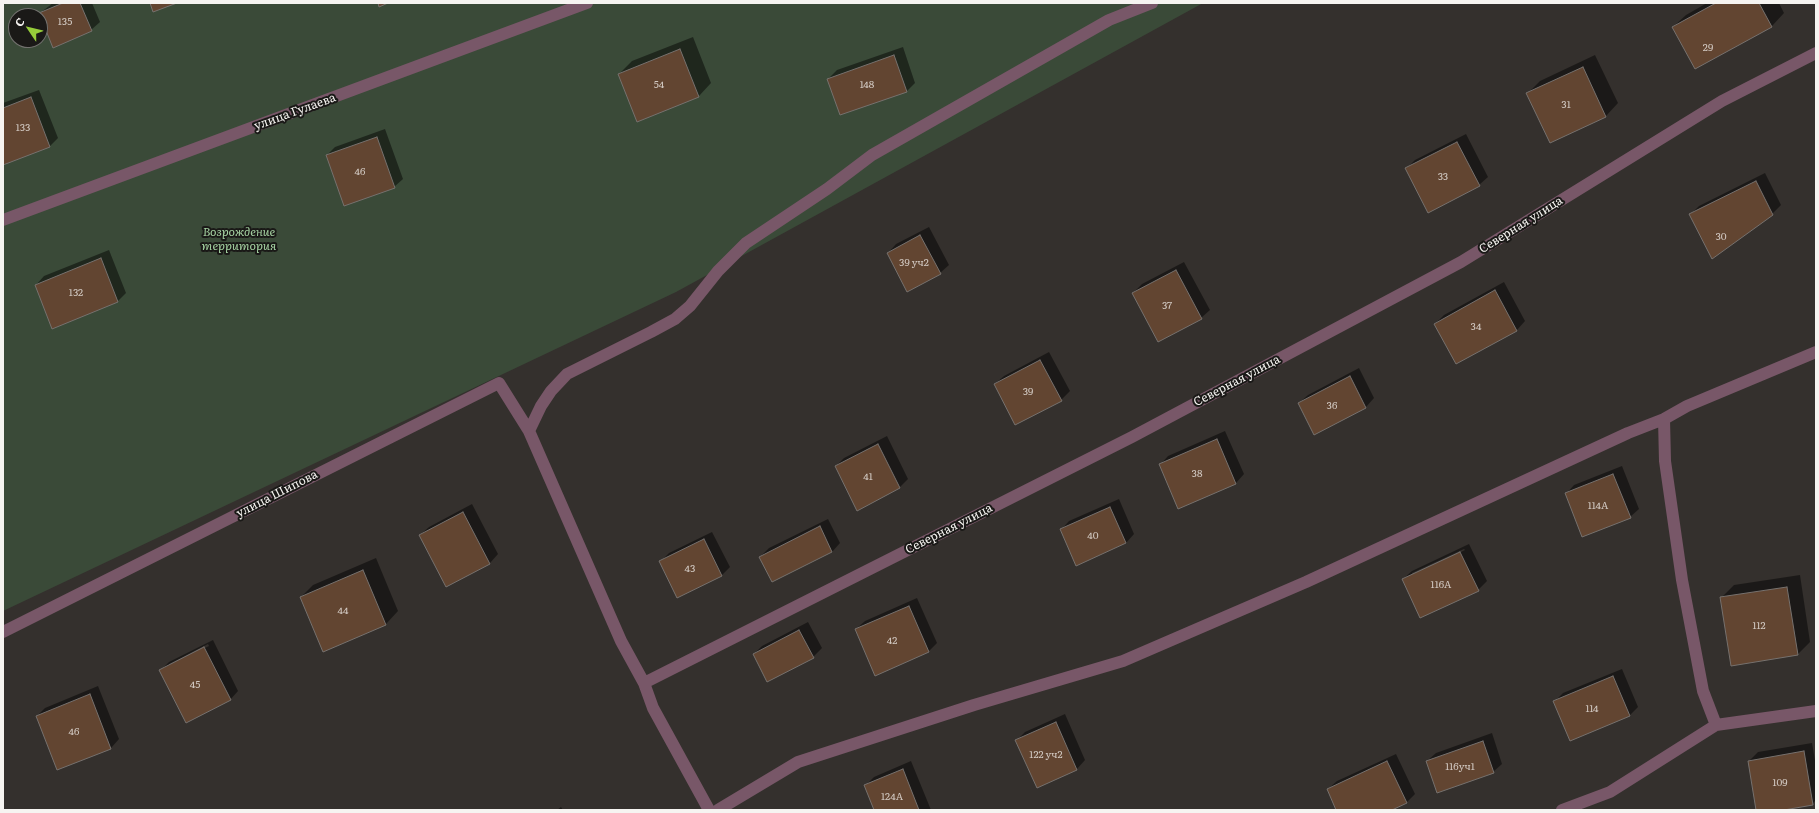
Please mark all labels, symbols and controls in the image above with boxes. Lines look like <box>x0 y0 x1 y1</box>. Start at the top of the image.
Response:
north arrow <box>8 8 48 48</box>
text: С <box>10 14 28 29</box>
house number: 135 <box>58 16 72 28</box>
house number: 29 <box>1703 42 1713 54</box>
house number: 54 <box>654 79 664 91</box>
house number: 148 <box>860 79 874 91</box>
street label: улица Гулаева <box>252 91 338 133</box>
house number: 31 <box>1561 99 1571 111</box>
house number: 133 <box>16 122 30 134</box>
house number: 46 <box>355 166 365 178</box>
house number: 33 <box>1438 171 1448 183</box>
street label: Северная улица <box>1477 193 1565 257</box>
park label: Возрождение территория <box>202 225 276 253</box>
house number: 30 <box>1715 231 1727 243</box>
house number: 39 уч2 <box>899 257 929 269</box>
house number: 132 <box>69 287 83 299</box>
house number: 37 <box>1162 300 1172 312</box>
house number: 34 <box>1471 321 1481 333</box>
street label: Северная улица <box>1191 352 1283 410</box>
house number: 39 <box>1023 386 1033 398</box>
house number: 36 <box>1327 400 1337 412</box>
street label: улица Шипова <box>234 467 320 521</box>
house number: 38 <box>1192 468 1202 480</box>
house number: 41 <box>863 471 873 483</box>
house number: 114А <box>1588 500 1608 512</box>
street label: Северная улица <box>903 501 995 557</box>
house number: 40 <box>1087 530 1099 542</box>
house number: 43 <box>685 563 695 575</box>
house number: 116А <box>1431 579 1451 591</box>
house number: 44 <box>337 605 349 617</box>
house number: 112 <box>1752 620 1766 632</box>
house number: 42 <box>887 635 897 647</box>
house number: 45 <box>190 679 200 691</box>
house number: 114 <box>1585 703 1599 715</box>
house number: 46 <box>69 726 79 738</box>
house number: 122 уч2 <box>1029 749 1063 761</box>
house number: 116уч1 <box>1445 761 1475 773</box>
house number: 109 <box>1772 777 1788 789</box>
house number: 124А <box>881 791 903 803</box>

